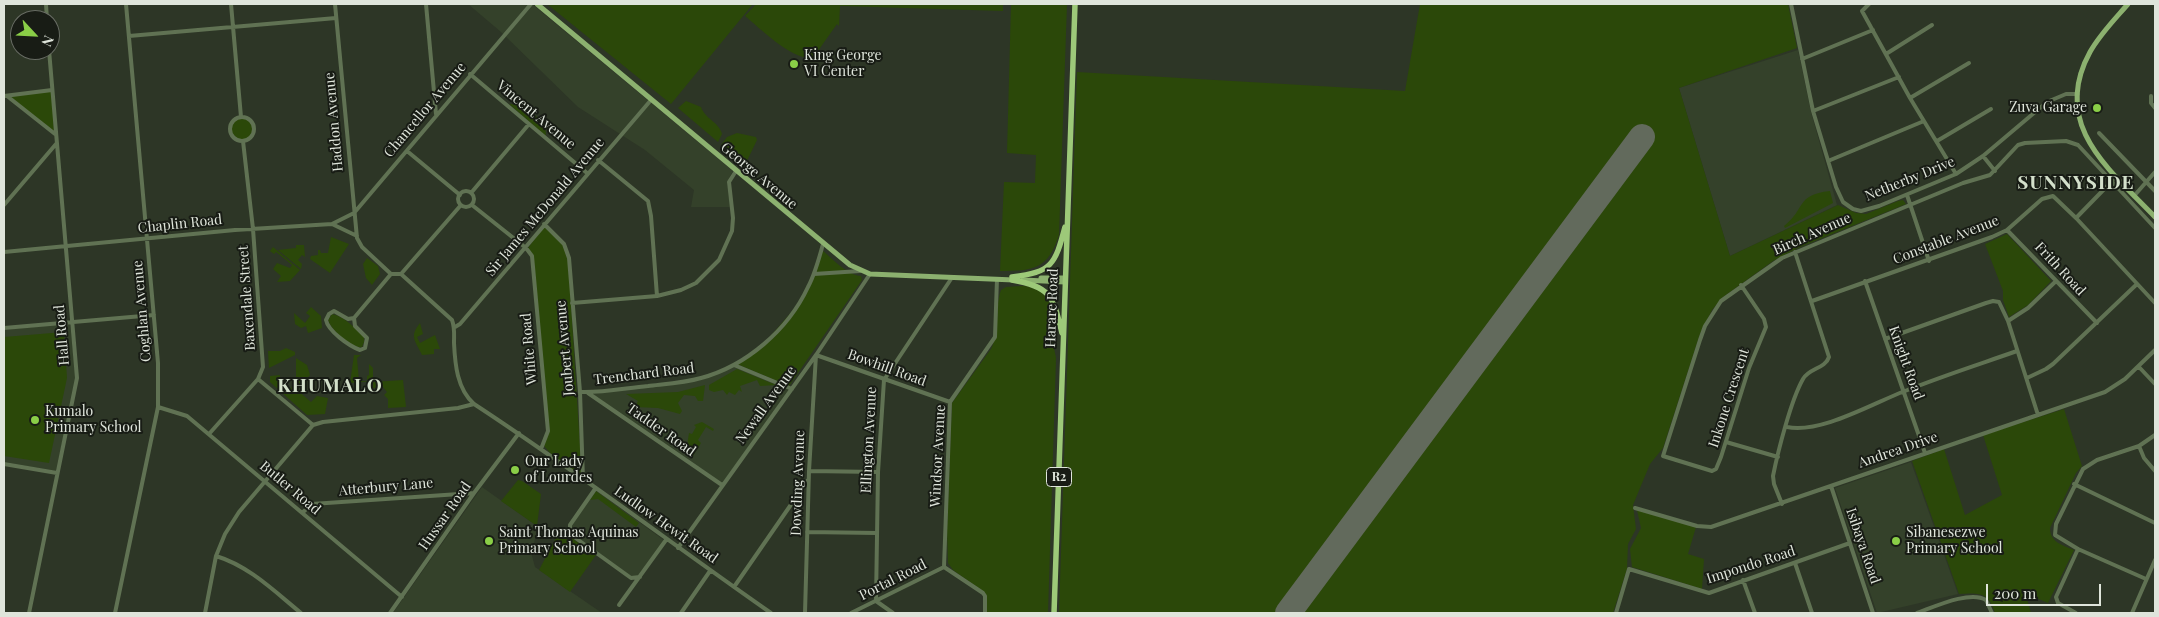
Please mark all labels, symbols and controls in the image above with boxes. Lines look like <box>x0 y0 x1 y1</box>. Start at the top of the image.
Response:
north arrow <box>10 10 60 60</box>
text: N <box>37 33 59 50</box>
place label: King George VI Center <box>804 48 882 80</box>
marker: King George VI Center <box>788 58 800 70</box>
street label: Chancellor Avenue <box>380 59 470 161</box>
street label: Haddon Avenue <box>321 72 347 172</box>
street label: Vincent Avenue <box>493 77 579 153</box>
place label: Zuva Garage <box>2009 100 2087 116</box>
marker: Zuva Garage <box>2091 102 2103 114</box>
street label: Sir James McDonald Avenue <box>482 134 608 280</box>
street label: George Avenue <box>717 139 801 213</box>
street label: Netherby Drive <box>1863 153 1957 205</box>
district label: SUNNYSIDE <box>2016 172 2136 194</box>
street label: Birch Avenue <box>1770 209 1854 259</box>
street label: Chaplin Road <box>137 211 223 237</box>
street label: Constable Avenue <box>1891 212 2001 268</box>
street label: Frith Road <box>2031 239 2089 299</box>
street label: Baxendale Street <box>235 245 259 351</box>
street label: Coghlan Avenue <box>129 259 155 363</box>
street label: Harare Road <box>1042 268 1062 348</box>
street label: Joubert Avenue <box>552 299 578 397</box>
street label: Hall Road <box>51 304 73 366</box>
street label: White Road <box>517 312 541 386</box>
street label: Knight Road <box>1885 324 1927 402</box>
street label: Bowhill Road <box>845 346 929 390</box>
street label: Inkone Crescent <box>1705 346 1753 450</box>
street label: Trenchard Road <box>593 359 695 389</box>
street label: Newall Avenue <box>732 363 800 447</box>
district label: KHUMALO <box>276 375 384 397</box>
street label: Ellington Avenue <box>858 386 880 494</box>
street label: Tadder Road <box>623 400 699 460</box>
place label: Kumalo Primary School <box>45 404 142 437</box>
street label: Windsor Avenue <box>927 404 949 508</box>
marker: Kumalo Primary School <box>29 414 41 426</box>
street label: Andrea Drive <box>1856 429 1940 471</box>
street label: Dowding Avenue <box>788 430 808 536</box>
place label: Our Lady of Lourdes <box>525 454 592 487</box>
street label: Butler Road <box>256 458 324 518</box>
marker: Our Lady of Lourdes <box>509 464 521 476</box>
road number: R2 <box>1046 468 1072 487</box>
street label: Atterbury Lane <box>338 475 434 499</box>
street label: Hussar Road <box>415 479 475 553</box>
street label: Ludlow Hewit Road <box>611 483 721 567</box>
street label: Isibaya Road <box>1842 506 1884 586</box>
place label: Saint Thomas Aquinas Primary School <box>499 525 639 558</box>
place label: Sibanesezwe Primary School <box>1906 525 2003 558</box>
marker: Saint Thomas Aquinas Primary School <box>483 535 495 547</box>
marker: Sibanesezwe Primary School <box>1890 535 1902 547</box>
street label: Impondo Road <box>1704 543 1798 587</box>
street label: Portal Road <box>857 556 929 604</box>
scale bar <box>1989 574 2104 606</box>
text: 200 m <box>1994 583 2036 603</box>

